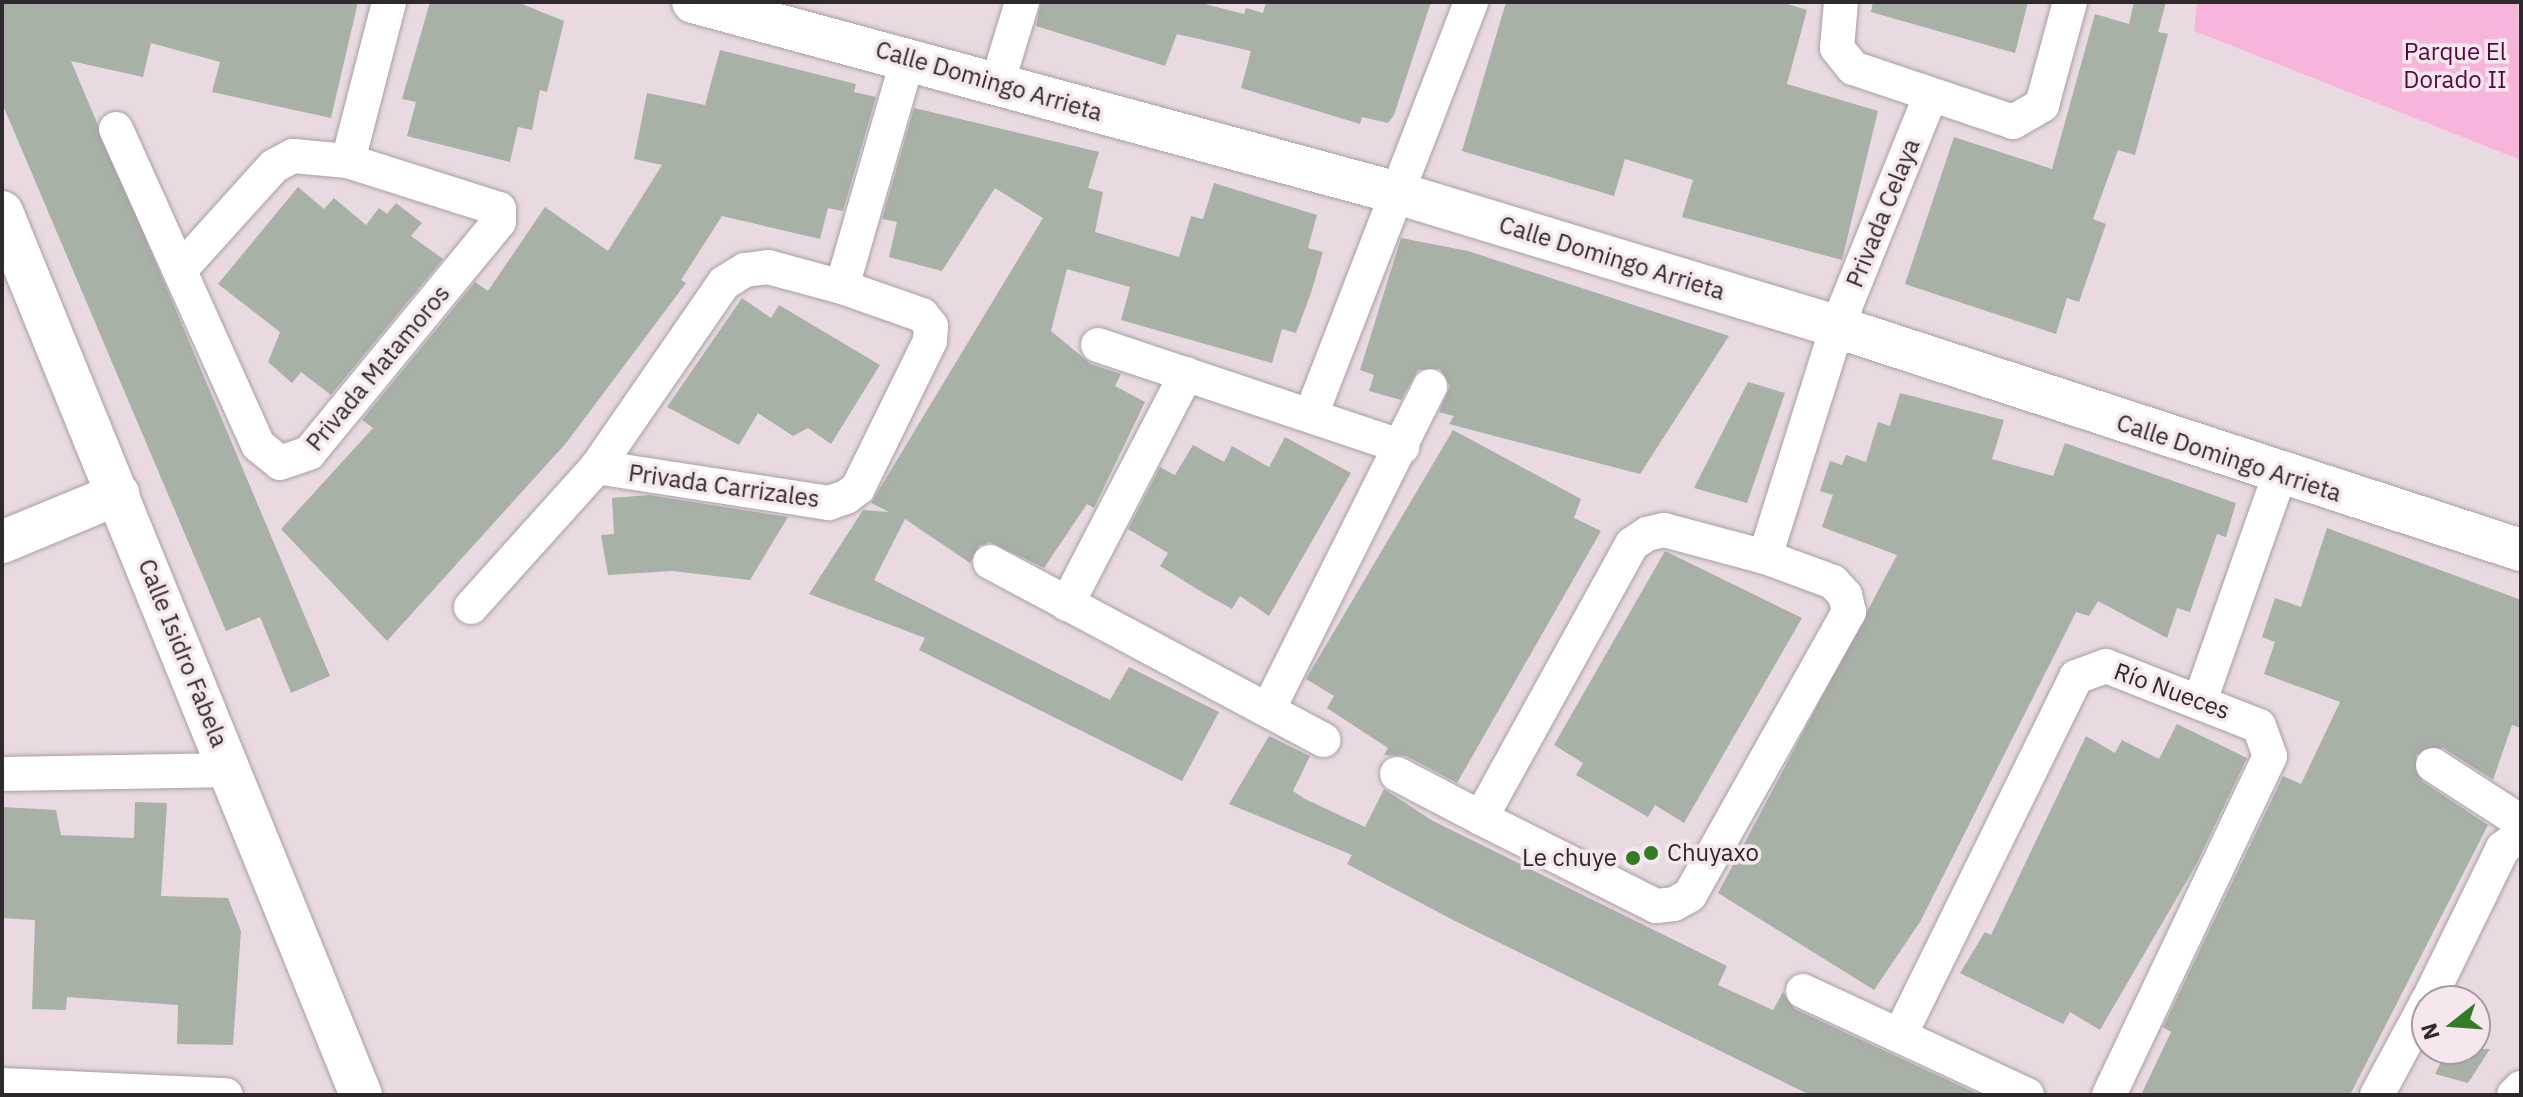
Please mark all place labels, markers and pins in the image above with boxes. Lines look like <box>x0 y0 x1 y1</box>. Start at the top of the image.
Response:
place label: Chuyaxo <box>1667 839 1759 867</box>
place label: Le chuye <box>1522 844 1617 872</box>
marker: Chuyaxo <box>1642 844 1660 862</box>
marker: Le chuye <box>1624 849 1642 867</box>

